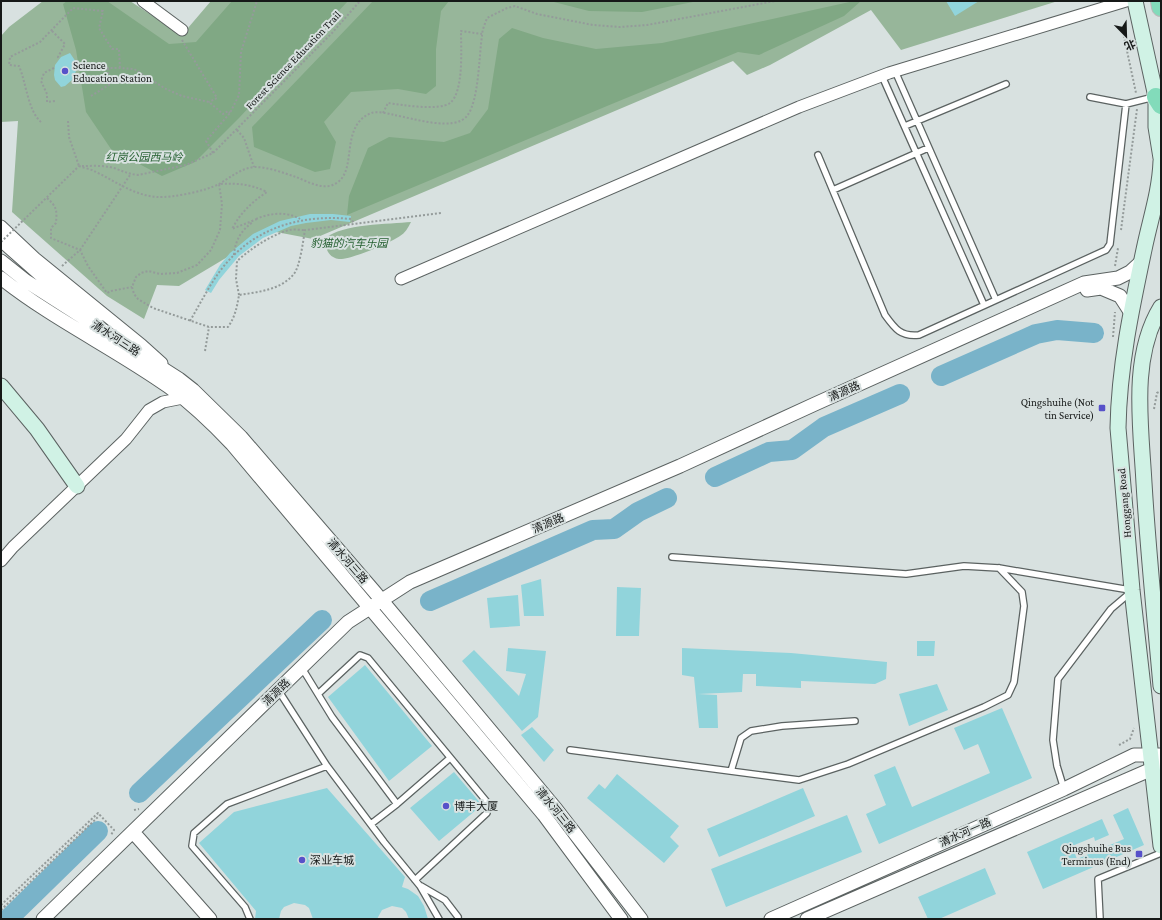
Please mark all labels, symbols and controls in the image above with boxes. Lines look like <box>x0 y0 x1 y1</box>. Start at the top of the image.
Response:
street label: Forest Science Education Trail <box>243 8 343 112</box>
north arrow <box>1106 16 1146 56</box>
text: 北 <box>1123 38 1137 53</box>
place label: Science Education Station <box>73 59 152 84</box>
marker: Science Education Station <box>60 66 70 76</box>
park label: 红岗公园西马岭 <box>106 151 183 163</box>
park label: 豹猫的汽车乐园 <box>311 237 389 249</box>
street label: 清水河三路 <box>90 318 142 358</box>
street label: 清源路 <box>826 379 862 403</box>
place label: Qingshuihe (Not tin Service) <box>1021 396 1094 422</box>
marker: Qingshuihe (Not tin Service) <box>1097 403 1107 413</box>
street label: Honggang Road <box>1115 467 1134 538</box>
street label: 清源路 <box>530 511 566 535</box>
street label: 清水河三路 <box>325 536 371 586</box>
street label: 清源路 <box>260 676 292 708</box>
street label: 清水河三路 <box>534 785 578 835</box>
place label: 博丰大厦 <box>454 800 498 812</box>
marker: 博丰大厦 <box>441 801 451 811</box>
street label: 清水河一路 <box>937 815 993 849</box>
place label: Qingshuihe Bus Terminus (End) <box>1061 842 1131 868</box>
marker: Qingshuihe Bus Terminus (End) <box>1134 849 1144 859</box>
place label: 深业车城 <box>310 854 354 866</box>
marker: 深业车城 <box>297 855 307 865</box>

